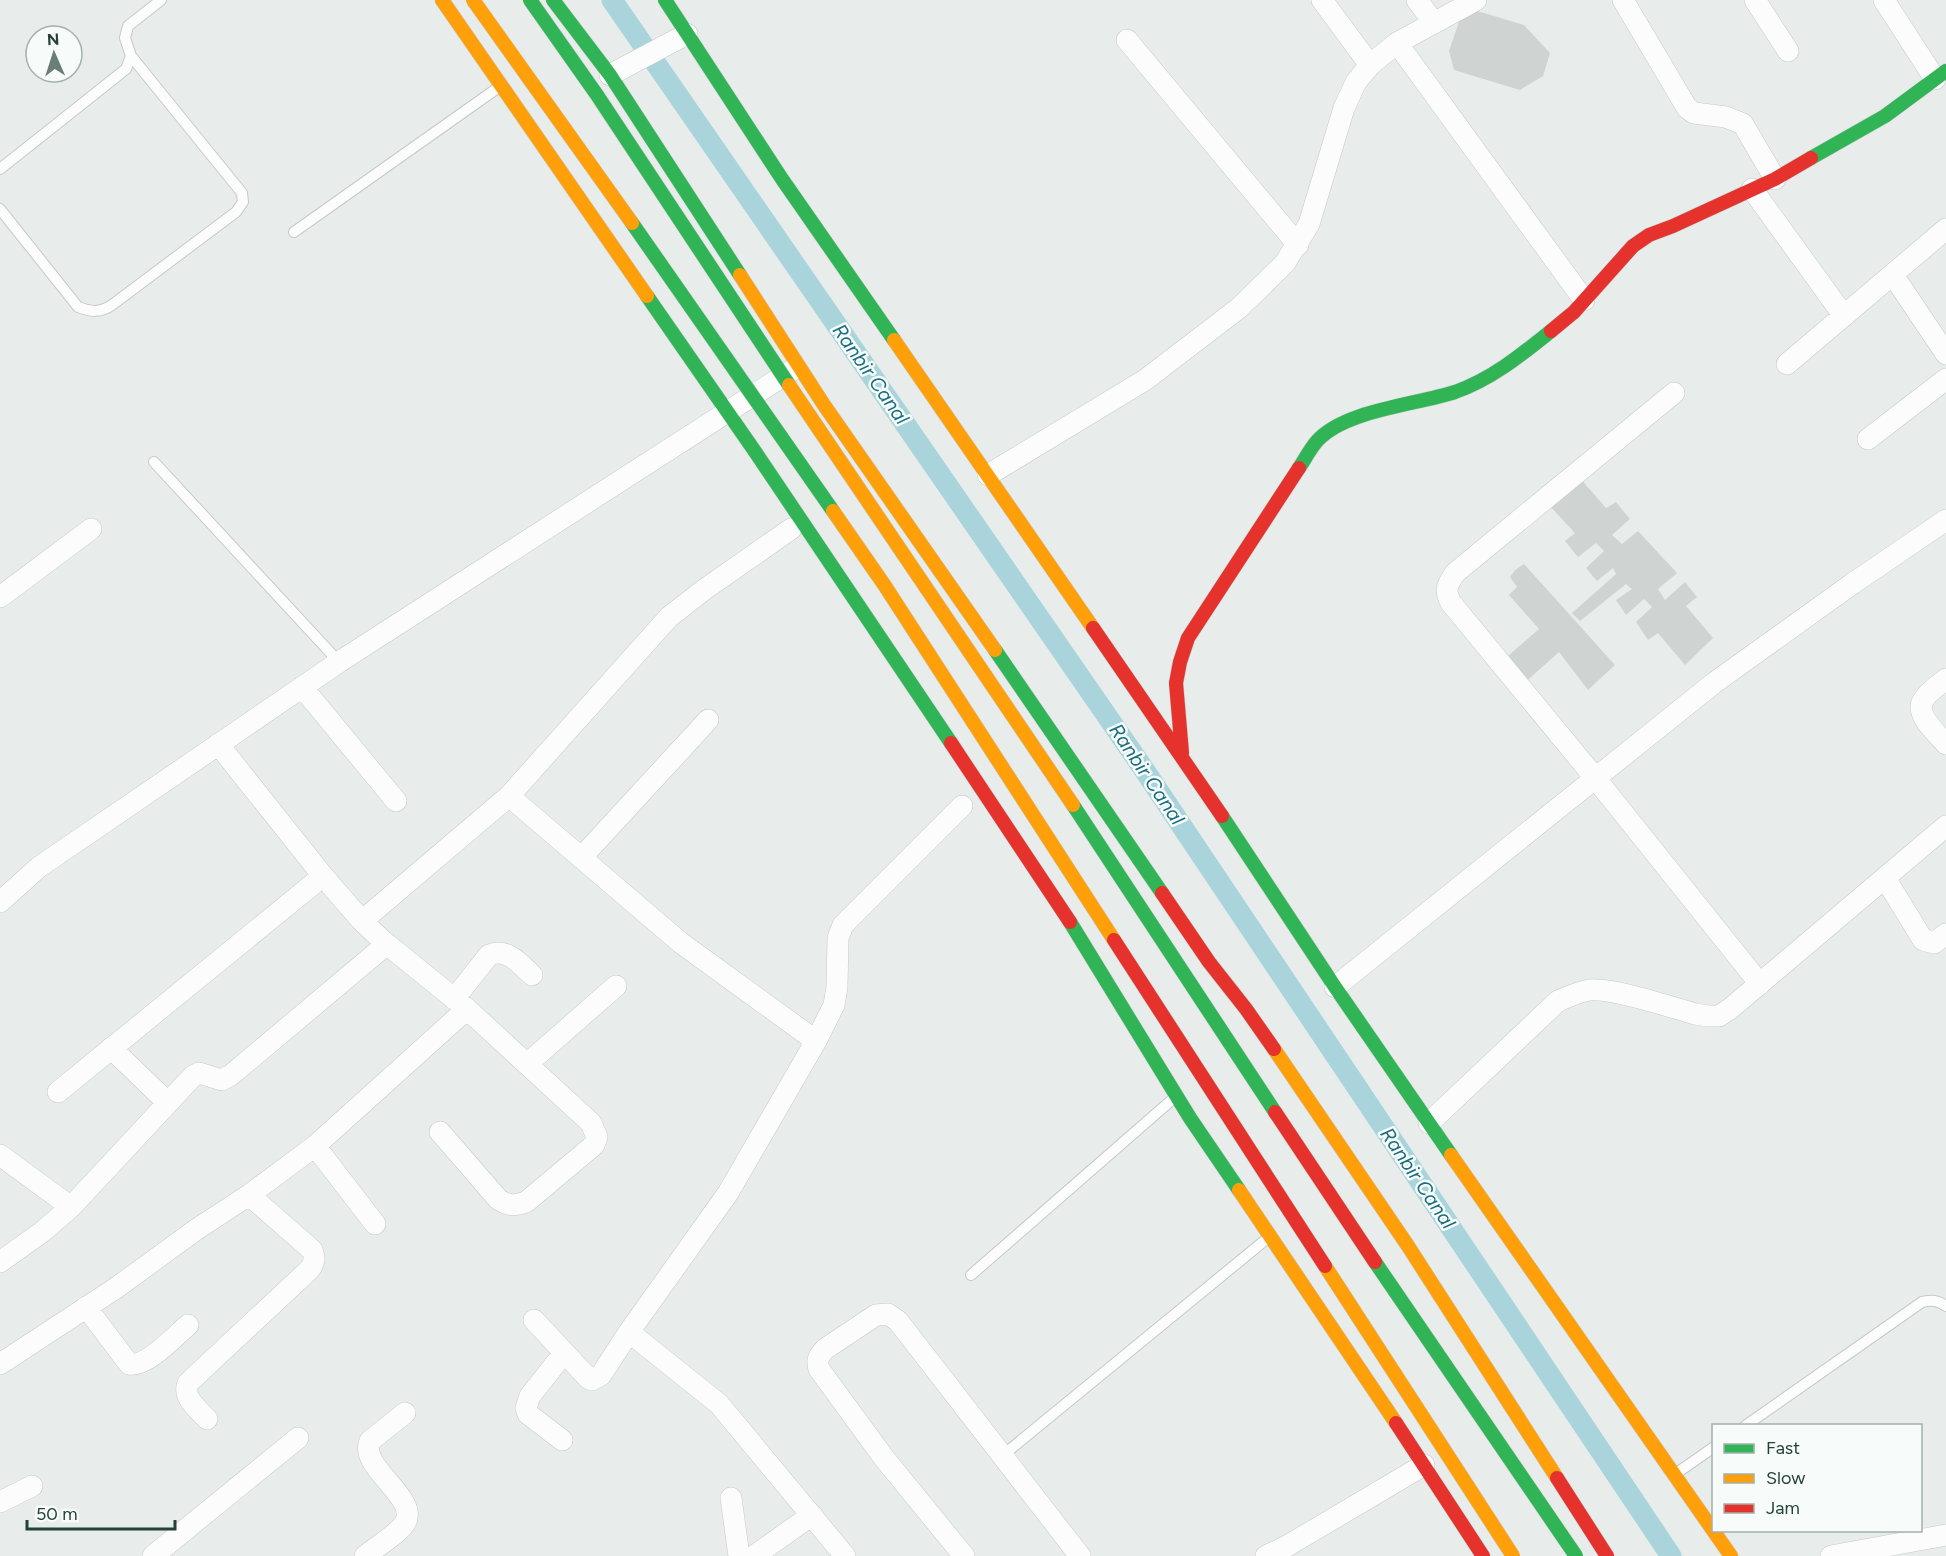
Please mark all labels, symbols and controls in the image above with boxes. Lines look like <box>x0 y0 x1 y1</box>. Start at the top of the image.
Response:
north arrow <box>24 24 84 84</box>
text: N <box>47 30 60 49</box>
water label: Ranbir Canal <box>828 319 915 429</box>
water label: Ranbir Canal <box>1104 719 1190 830</box>
water label: Ranbir Canal <box>1375 1123 1461 1234</box>
legend <box>1712 1424 1922 1532</box>
text: Fast <box>1766 1437 1800 1459</box>
text: Slow <box>1766 1467 1805 1489</box>
scale bar <box>27 1493 176 1531</box>
text: Jam <box>1766 1497 1800 1519</box>
text: 50 m <box>36 1503 78 1525</box>

